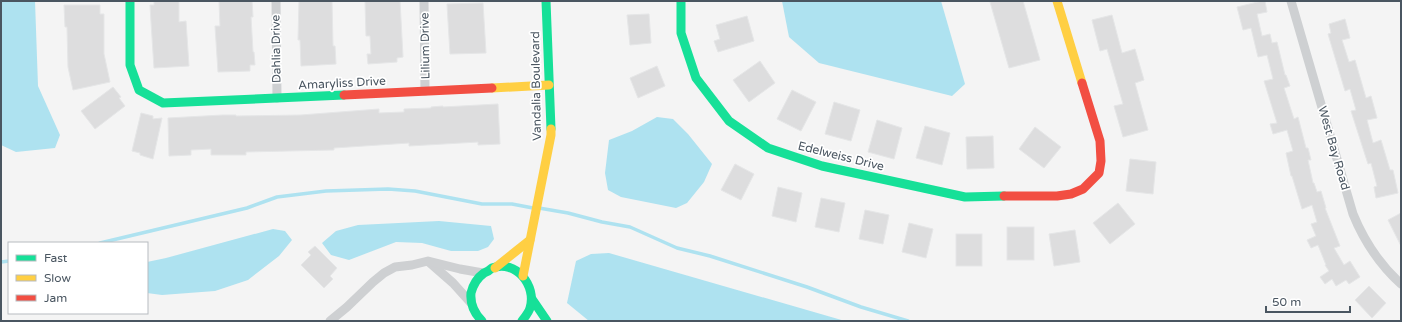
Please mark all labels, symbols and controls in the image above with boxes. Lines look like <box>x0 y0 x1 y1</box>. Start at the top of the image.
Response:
street label: Lilium Drive <box>417 12 433 80</box>
street label: Dahlia Drive <box>268 15 284 83</box>
street label: Vandalia Boulevard <box>528 31 544 141</box>
street label: Amaryliss Drive <box>298 74 386 92</box>
street label: West Bay Road <box>1315 105 1353 191</box>
street label: Edelweiss Drive <box>796 139 886 174</box>
legend <box>8 242 148 314</box>
text: Fast <box>44 251 68 265</box>
text: Slow <box>44 271 71 285</box>
scale bar <box>1266 288 1350 314</box>
text: Jam <box>44 291 67 305</box>
text: 50 m <box>1272 295 1301 309</box>

